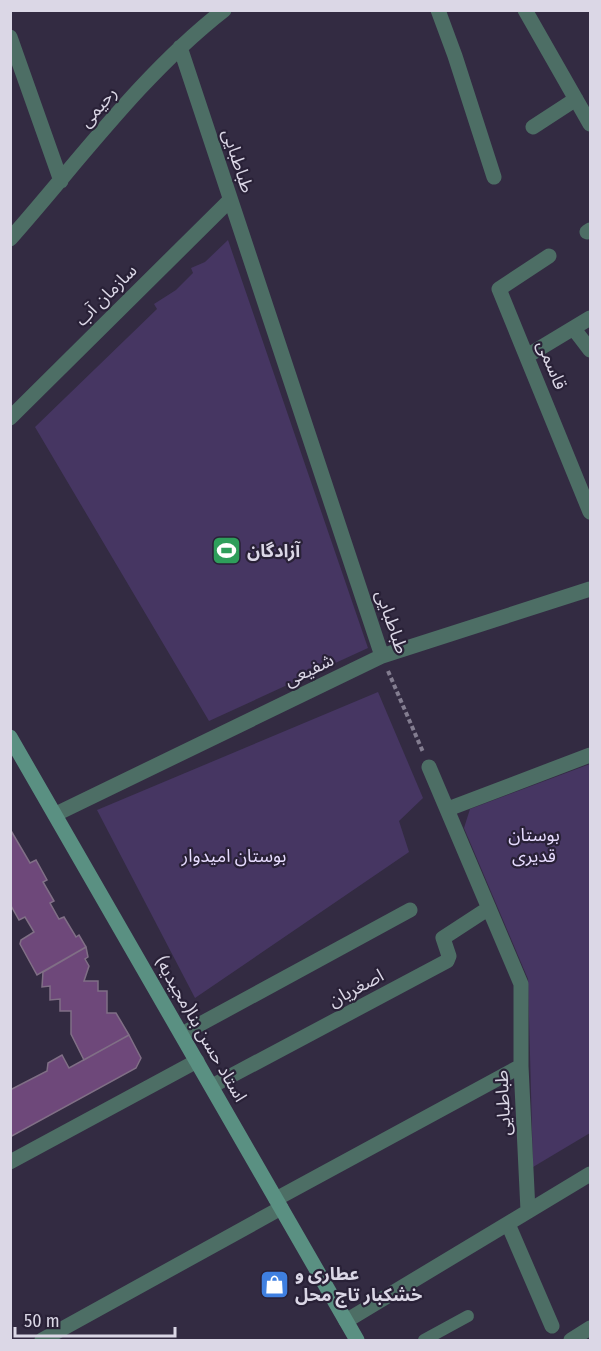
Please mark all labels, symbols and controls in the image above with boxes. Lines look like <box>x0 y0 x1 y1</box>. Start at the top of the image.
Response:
street label: رحیمی <box>74 82 122 132</box>
street label: طباطبایی <box>217 126 259 196</box>
street label: سازمان آب <box>70 259 142 331</box>
street label: قاسمی <box>532 337 572 393</box>
sports icon: آزادگان <box>210 535 242 567</box>
place label: آزادگان <box>247 540 301 562</box>
street label: طباطبایی <box>371 587 413 657</box>
street label: شفیعی <box>281 649 337 691</box>
park label: بوستان قدیری <box>508 824 560 867</box>
park label: بوستان امیدوار <box>181 845 286 867</box>
street label: استاد حسن بنا(مجیدیه) <box>150 952 252 1106</box>
street label: اصغریان <box>325 964 387 1012</box>
street label: طباطبایی <box>490 1070 516 1136</box>
place label: عطاری و خشکبار تاج محل <box>295 1263 422 1308</box>
shop icon: عطاری و خشکبار تاج محل <box>258 1268 290 1300</box>
scale bar <box>15 1300 176 1338</box>
text: 50 m <box>24 1310 60 1332</box>

